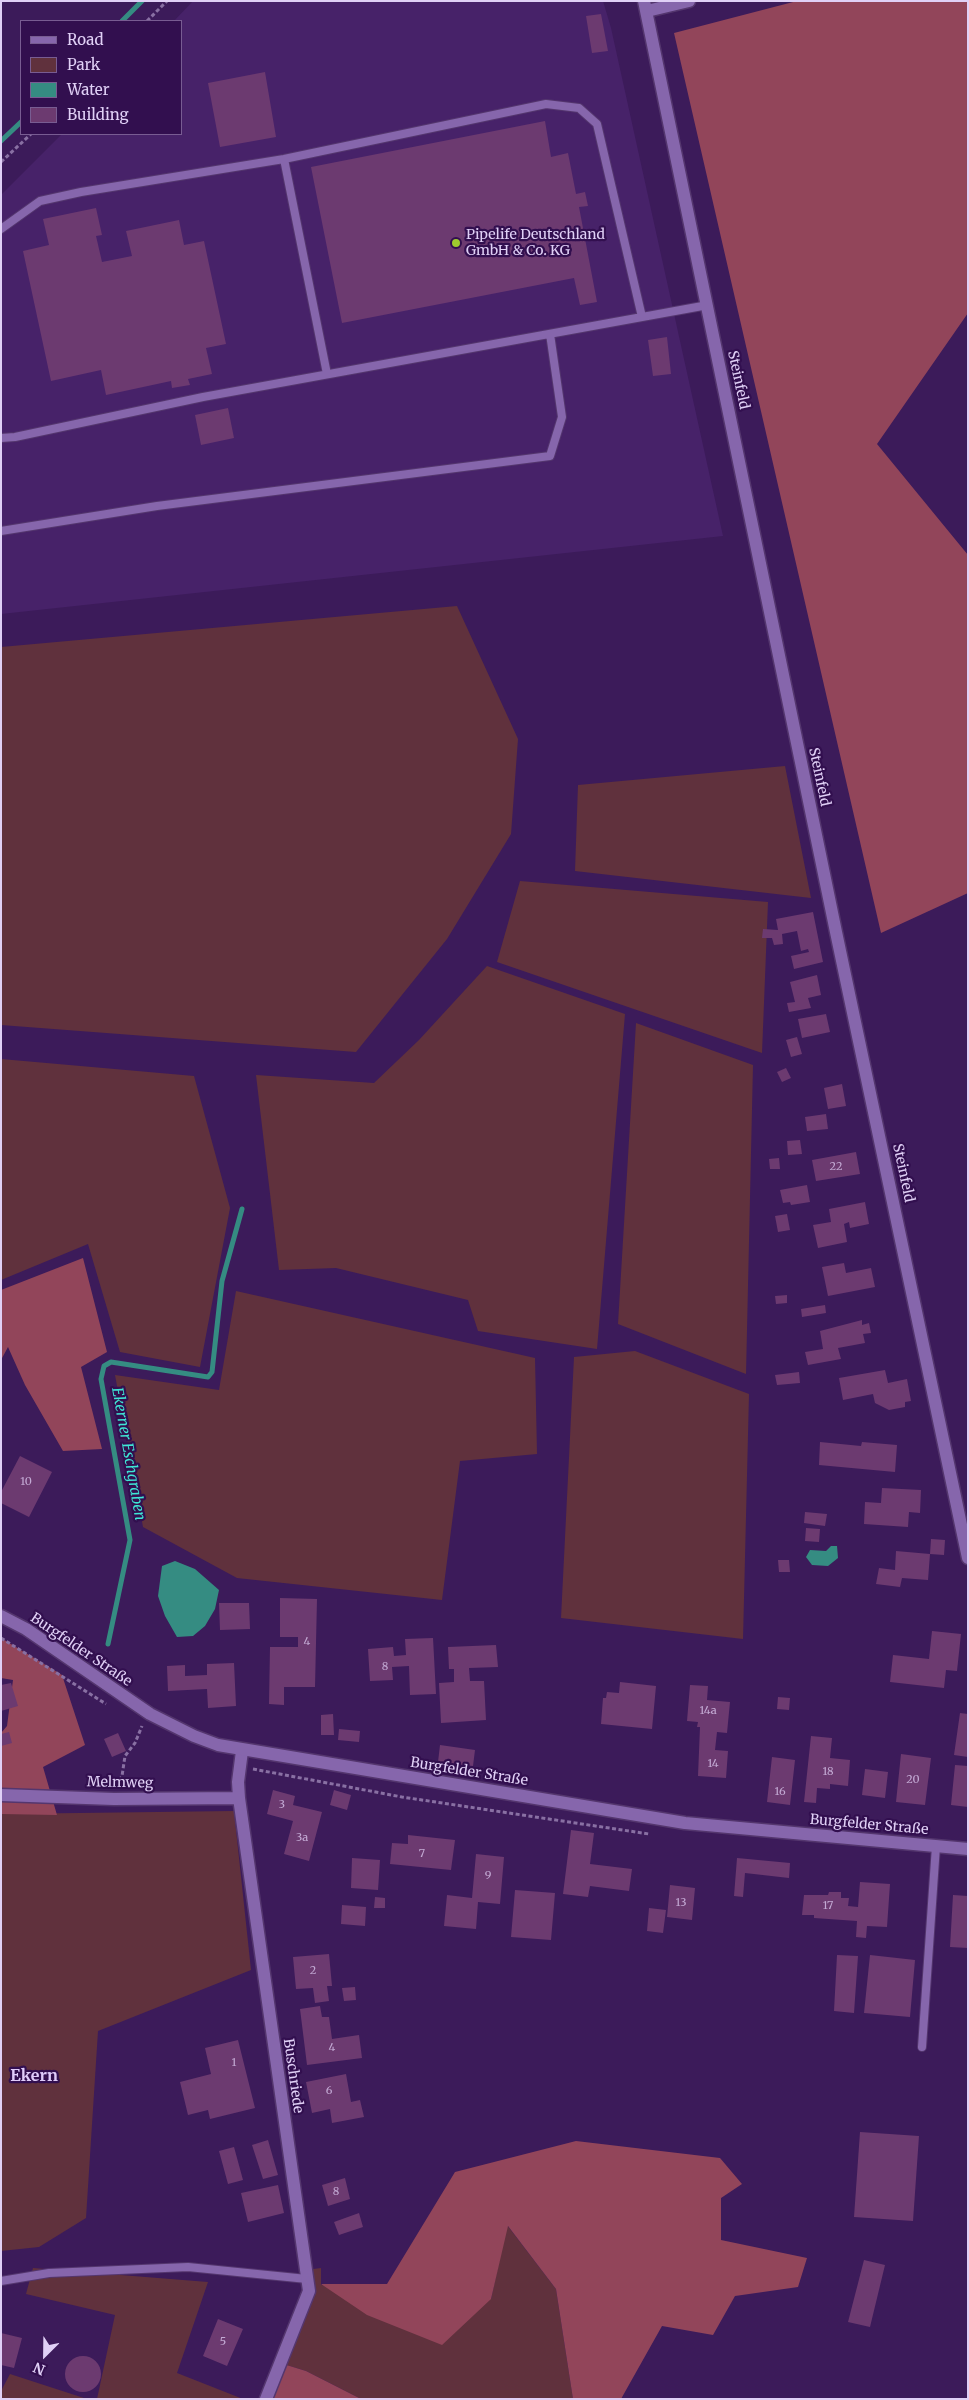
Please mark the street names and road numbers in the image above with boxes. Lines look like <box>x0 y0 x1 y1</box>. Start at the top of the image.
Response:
street label: Steinfeld <box>724 349 752 411</box>
street label: Steinfeld <box>805 746 833 808</box>
street label: Steinfeld <box>889 1142 917 1204</box>
street label: Burgfelder Straße <box>27 1610 135 1690</box>
street label: Burgfelder Straße <box>409 1754 529 1790</box>
street label: Melmweg <box>87 1774 153 1792</box>
street label: Burgfelder Straße <box>809 1811 929 1839</box>
street label: Buschriede <box>279 2038 307 2114</box>

